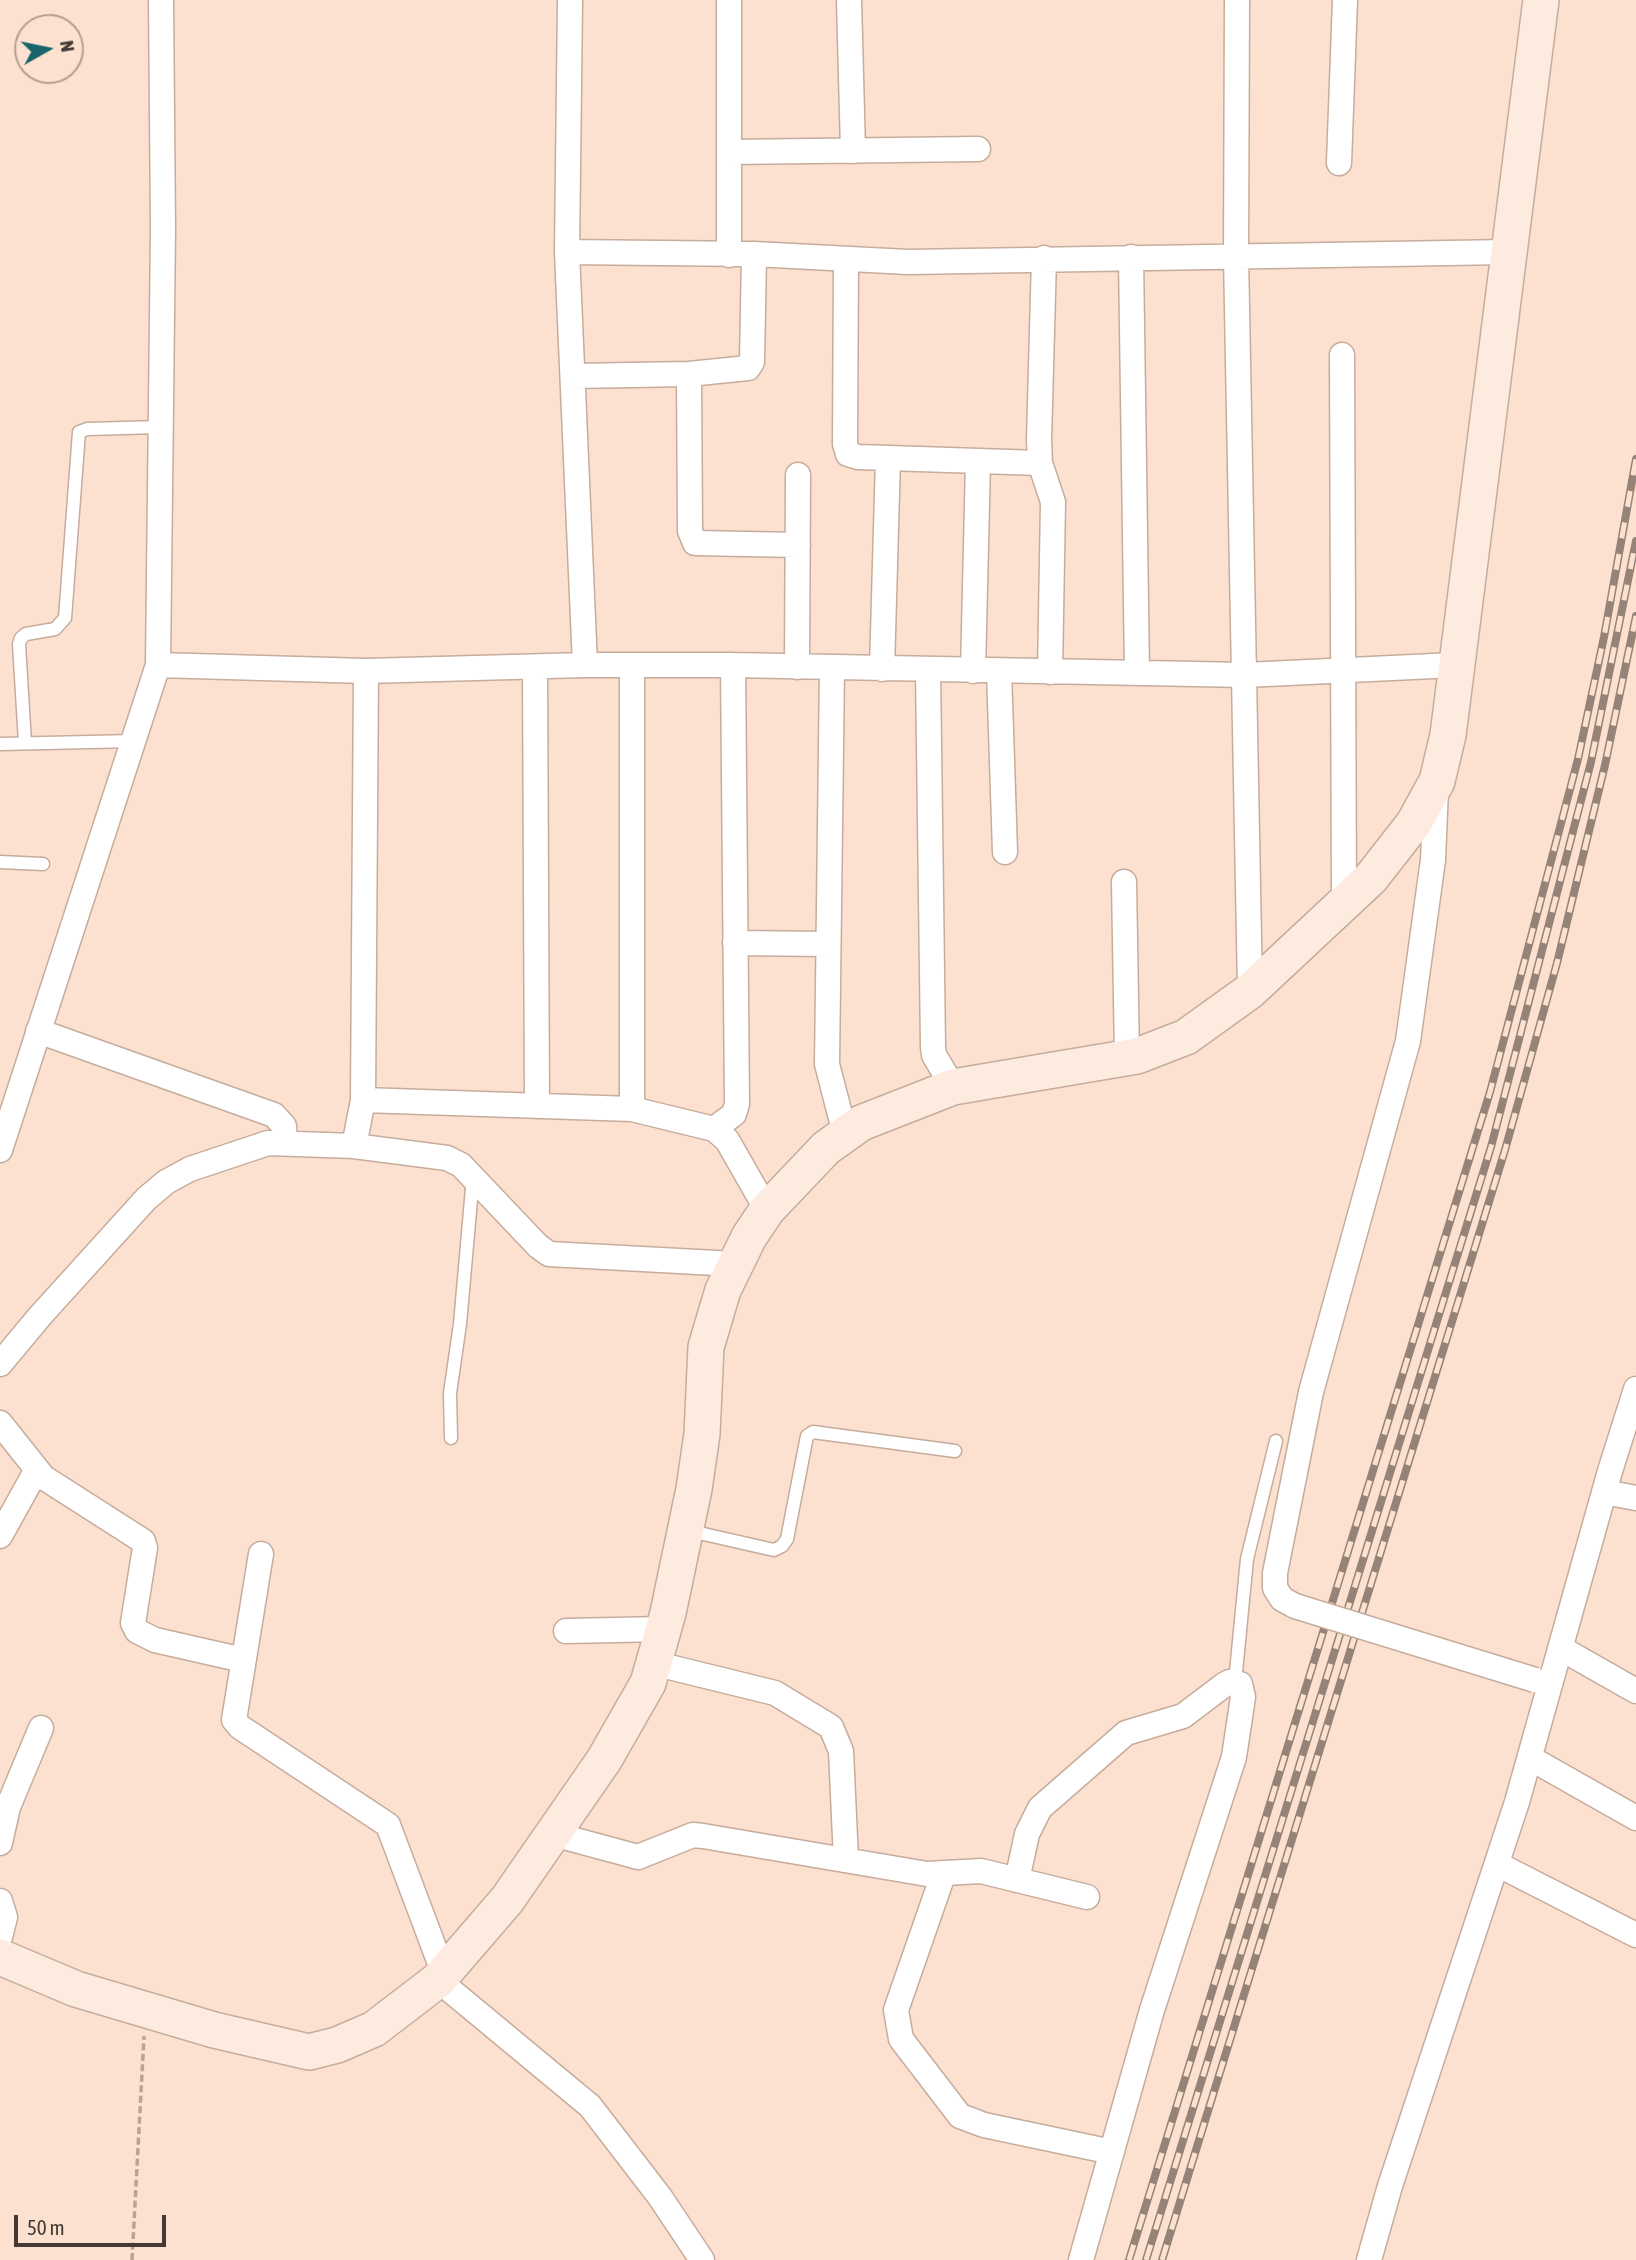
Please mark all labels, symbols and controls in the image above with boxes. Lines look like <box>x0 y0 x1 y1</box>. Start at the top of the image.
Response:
north arrow <box>14 14 84 84</box>
text: N <box>56 39 80 53</box>
scale bar <box>18 2200 170 2244</box>
text: 50 m <box>27 2215 65 2239</box>

